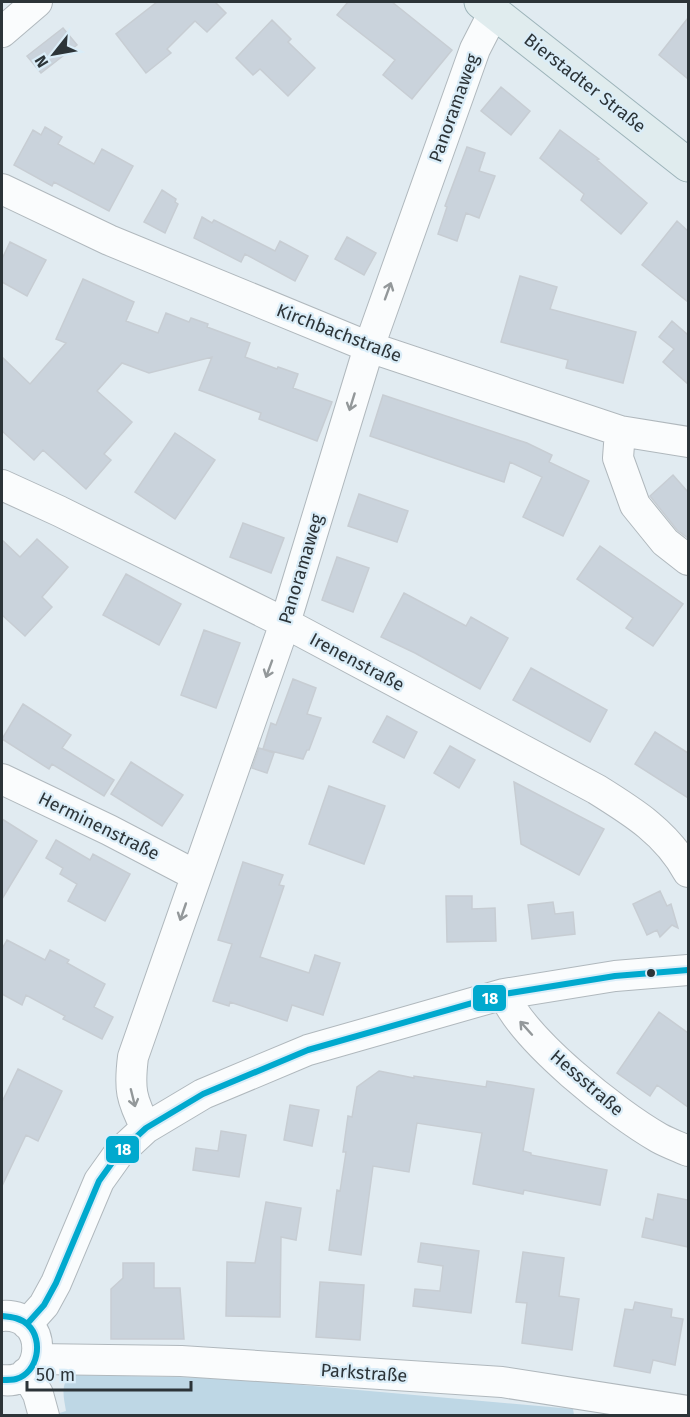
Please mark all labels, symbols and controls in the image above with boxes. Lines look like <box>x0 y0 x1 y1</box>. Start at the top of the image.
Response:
north arrow <box>24 24 84 84</box>
street label: Bierstadter Straße <box>520 29 650 137</box>
street label: Panoramaweg <box>424 50 484 165</box>
text: N <box>31 52 52 71</box>
one-way arrow <box>384 283 395 301</box>
street label: Kirchbachstraße <box>273 299 405 367</box>
one-way arrow <box>346 393 357 412</box>
street label: Panoramaweg <box>274 511 328 627</box>
street label: Irenenstraße <box>306 628 408 696</box>
one-way arrow <box>262 659 273 678</box>
street label: Herminenstraße <box>35 787 163 865</box>
one-way arrow <box>176 902 187 921</box>
unlabelled marker <box>645 967 657 979</box>
line badge: 18 <box>472 984 507 1012</box>
text: 18 <box>482 989 498 1008</box>
one-way arrow <box>519 1020 533 1035</box>
street label: Hessstraße <box>546 1045 628 1121</box>
one-way arrow <box>128 1088 140 1107</box>
line badge: 18 <box>105 1135 140 1164</box>
text: 18 <box>115 1140 131 1159</box>
scale bar <box>27 1354 190 1392</box>
street label: Parkstraße <box>320 1359 408 1387</box>
text: 50 m <box>36 1364 75 1386</box>

